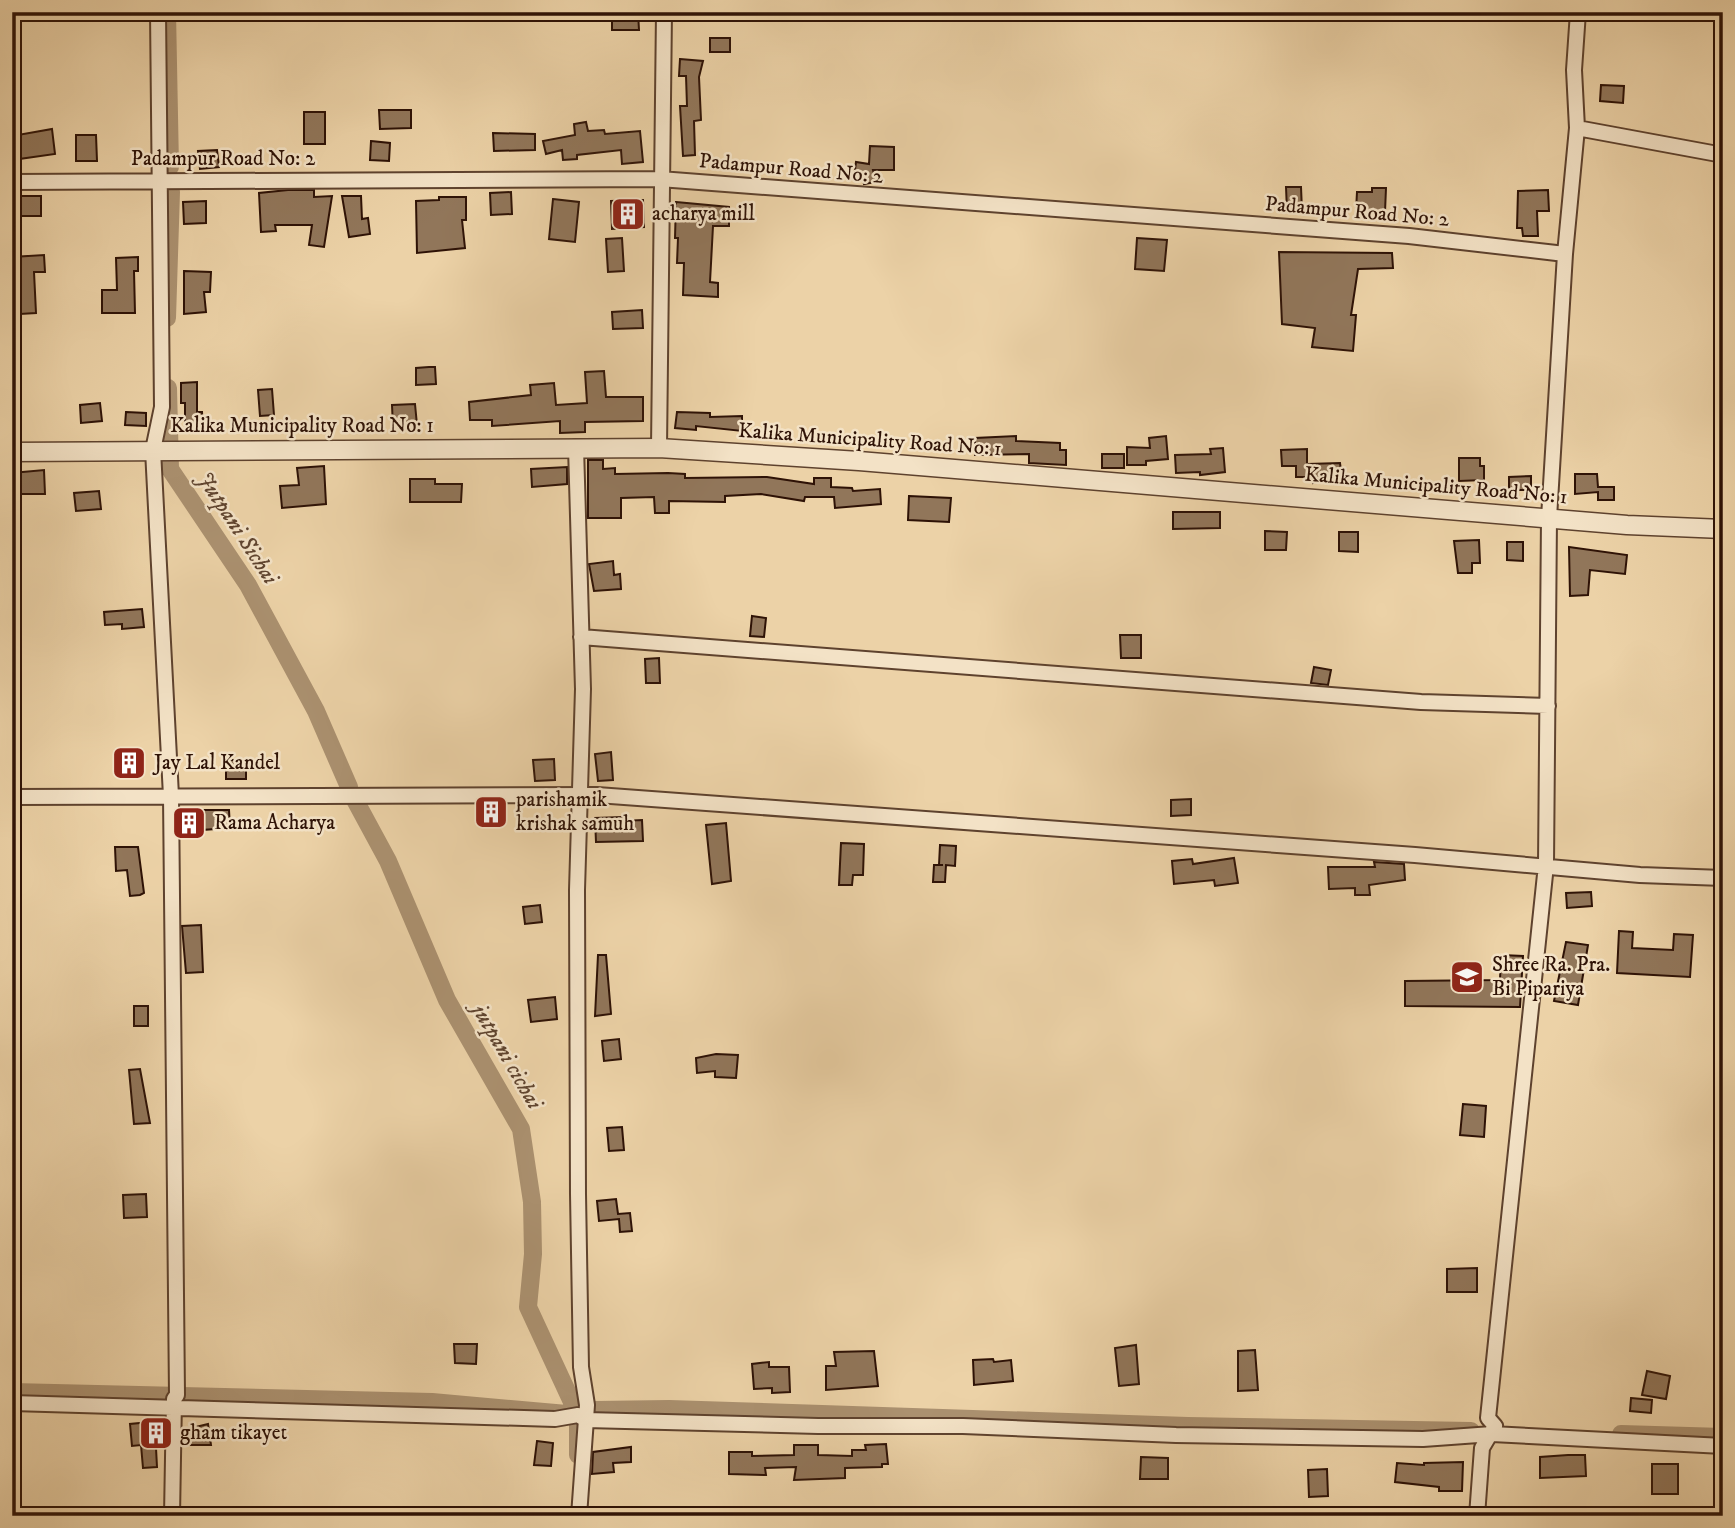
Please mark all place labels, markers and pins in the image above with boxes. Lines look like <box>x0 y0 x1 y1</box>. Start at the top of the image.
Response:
building icon: acharya mill <box>609 195 647 233</box>
place label: acharya mill <box>652 201 756 227</box>
building icon: Jay Lal Kandel <box>110 744 148 782</box>
place label: Jay Lal Kandel <box>152 750 281 776</box>
place label: parishamik krishak samuh <box>515 787 634 837</box>
building icon: parishamik krishak samuh <box>472 793 510 831</box>
building icon: Rama Acharya <box>170 804 208 842</box>
place label: Rama Acharya <box>214 810 335 836</box>
place label: Shree Ra. Pra. Bi Pipariya <box>1492 952 1610 1002</box>
school or university icon: Shree Ra. Pra. Bi Pipariya <box>1448 958 1486 996</box>
building icon: gham tikayet <box>137 1414 175 1452</box>
place label: gham tikayet <box>180 1420 287 1446</box>

